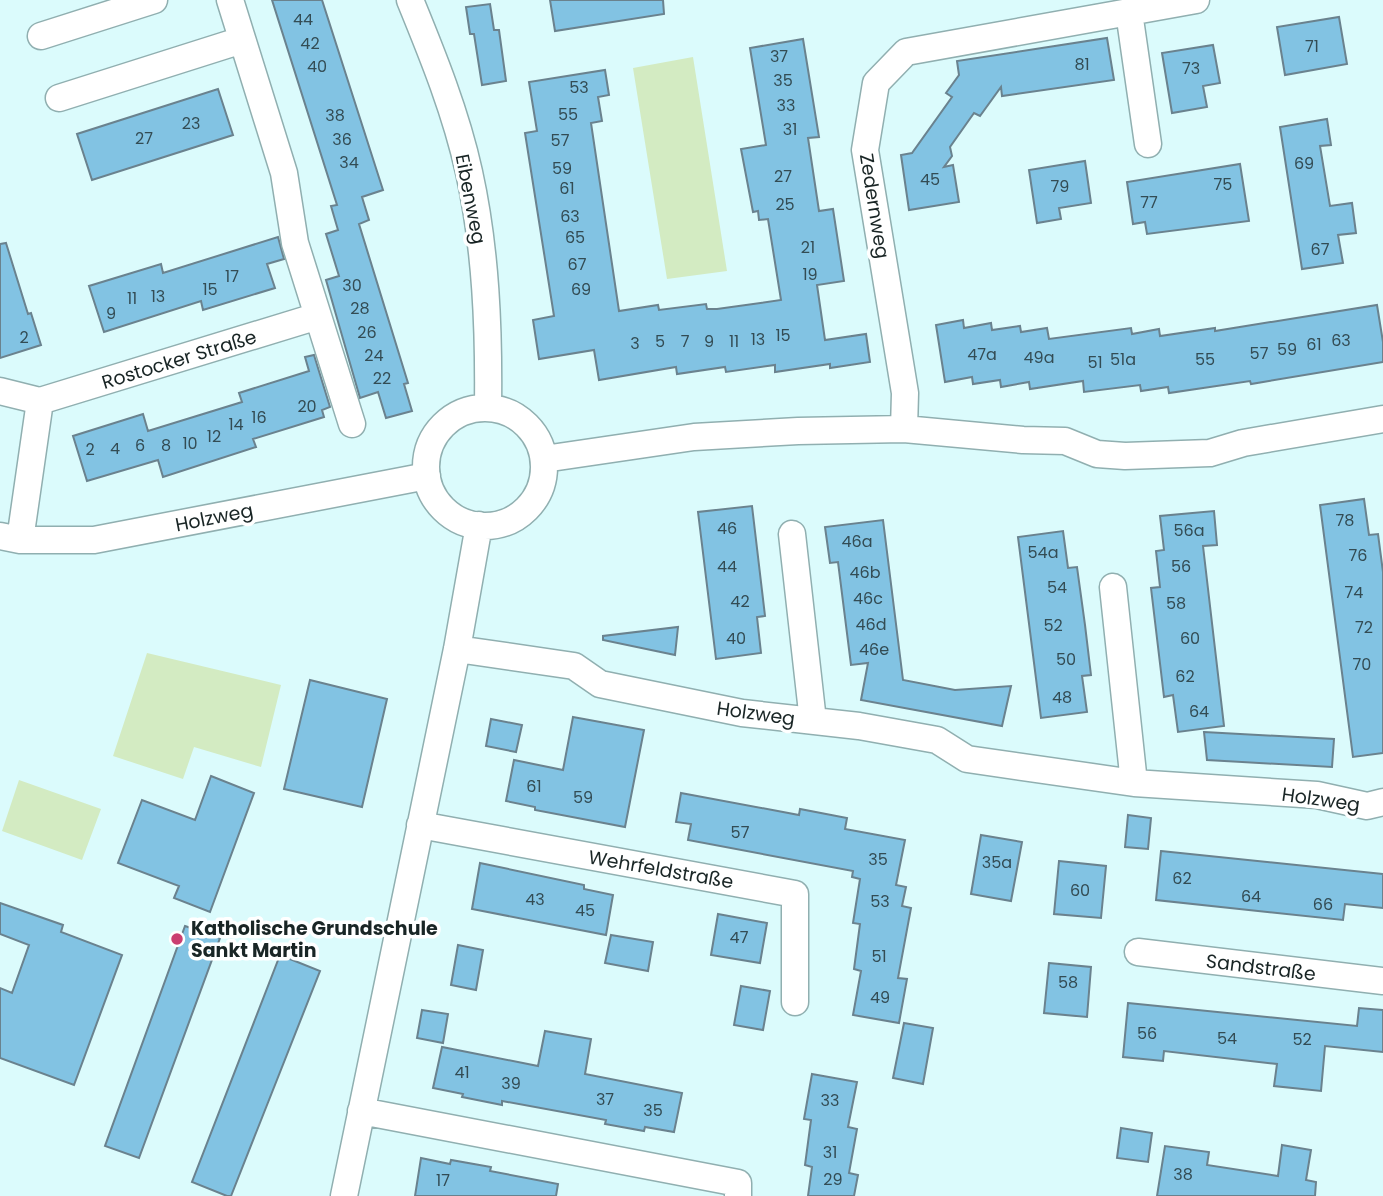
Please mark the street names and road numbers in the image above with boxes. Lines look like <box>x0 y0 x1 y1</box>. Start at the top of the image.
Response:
street label: Eibenweg <box>449 152 492 247</box>
street label: Zedernweg <box>853 152 896 261</box>
street label: Rostocker Straße <box>98 323 260 396</box>
street label: Holzweg <box>173 497 255 538</box>
street label: Holzweg <box>715 695 797 732</box>
street label: Holzweg <box>1280 781 1362 818</box>
street label: Wehrfeldstraße <box>586 843 735 896</box>
street label: Sandstraße <box>1204 947 1317 988</box>

